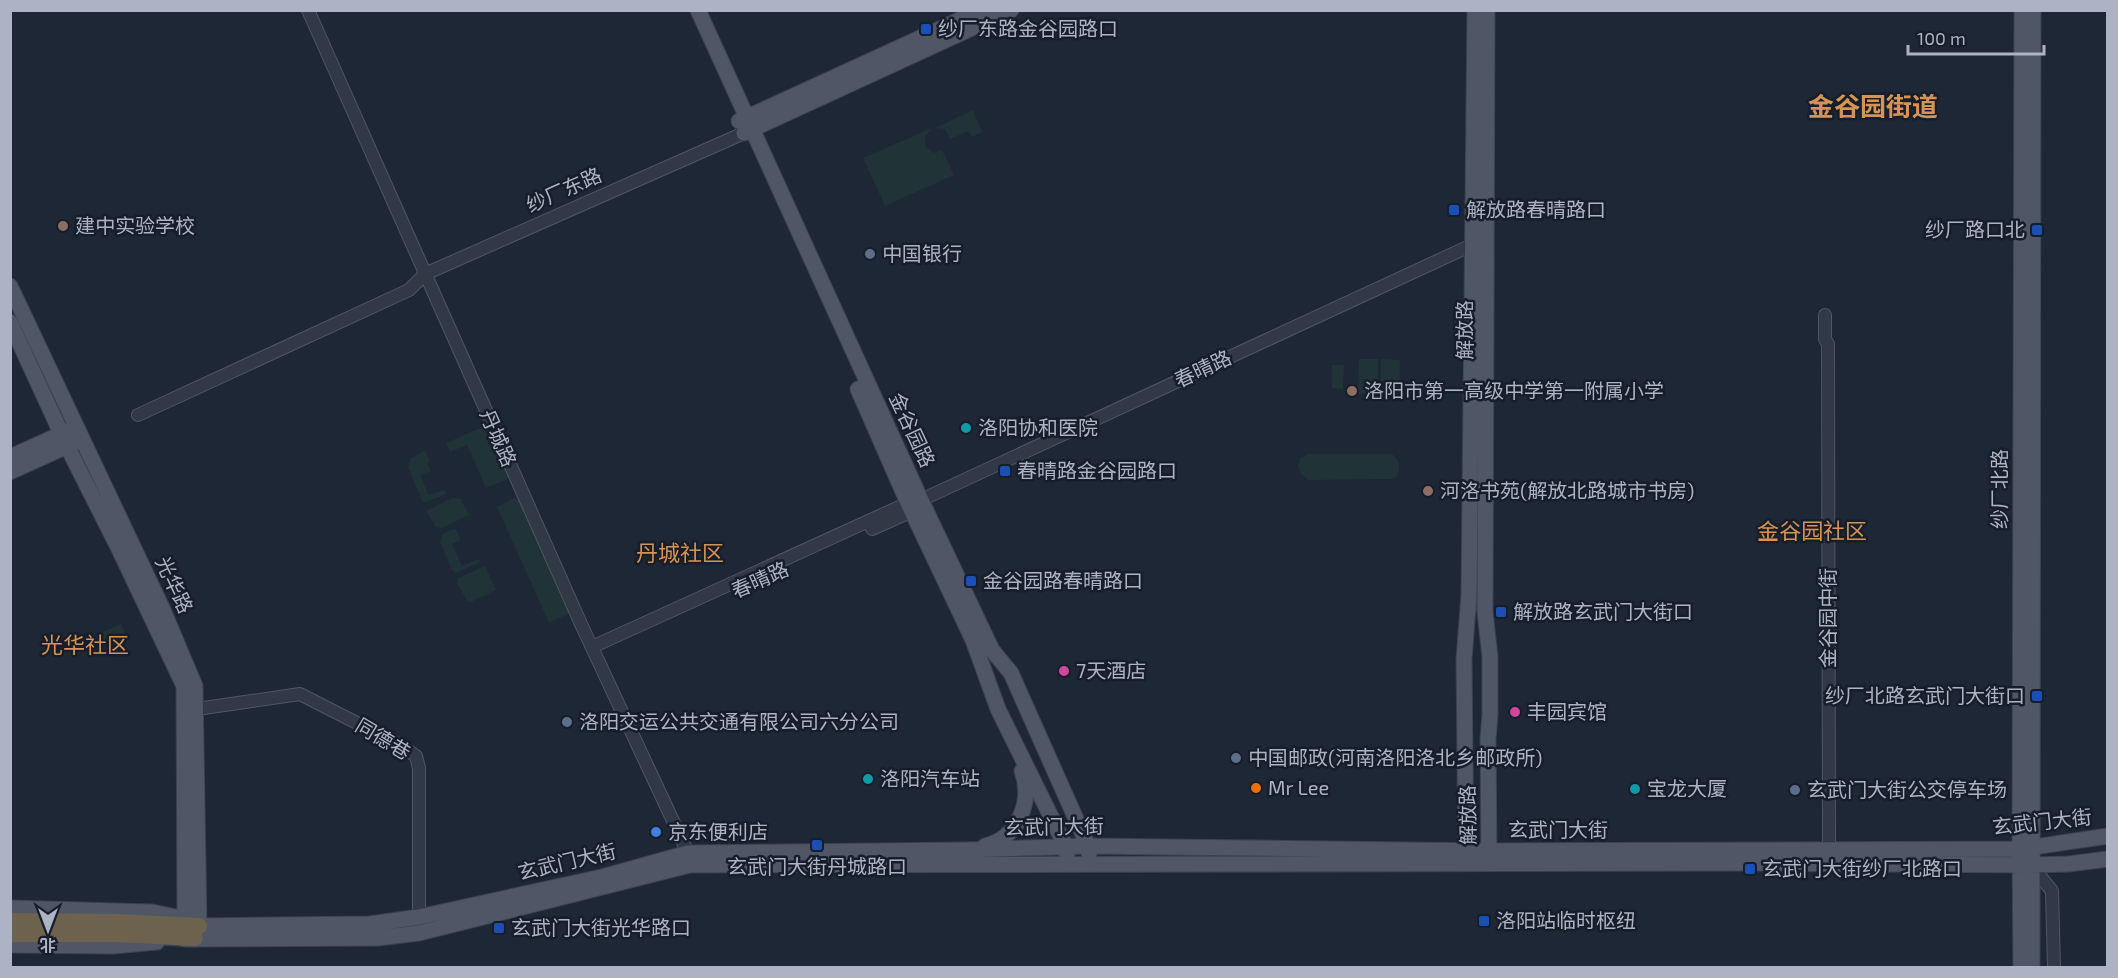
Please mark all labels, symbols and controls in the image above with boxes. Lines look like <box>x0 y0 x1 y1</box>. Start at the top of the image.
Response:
place label: 纱厂东路金谷园路口 <box>938 16 1118 40</box>
scale bar <box>1908 18 2044 56</box>
marker: 纱厂东路金谷园路口 <box>919 22 933 36</box>
text: 100 m <box>1917 27 1966 49</box>
district label: 金谷园街道 <box>1808 90 1938 121</box>
street label: 纱厂东路 <box>522 162 605 216</box>
place label: 解放路春晴路口 <box>1466 197 1606 221</box>
marker: 解放路春晴路口 <box>1447 203 1461 217</box>
place label: 建中实验学校 <box>75 213 195 237</box>
place label: 纱厂路口北 <box>1925 217 2025 241</box>
marker: 建中实验学校 <box>56 219 70 233</box>
marker: 纱厂路口北 <box>2030 223 2044 237</box>
place label: 中国银行 <box>882 241 962 265</box>
marker: 中国银行 <box>863 247 877 261</box>
street label: 解放路 <box>1452 300 1476 360</box>
street label: 春晴路 <box>1170 345 1235 392</box>
place label: 洛阳市第一高级中学第一附属小学 <box>1364 378 1664 402</box>
marker: 洛阳市第一高级中学第一附属小学 <box>1345 384 1359 398</box>
street label: 金谷园路 <box>885 388 941 471</box>
street label: 丹城路 <box>476 405 522 470</box>
place label: 洛阳协和医院 <box>978 415 1098 439</box>
marker: 洛阳协和医院 <box>959 421 973 435</box>
street label: 纱厂北路 <box>1987 449 2011 529</box>
place label: 春晴路金谷园路口 <box>1017 458 1177 482</box>
marker: 春晴路金谷园路口 <box>998 464 1012 478</box>
place label: 河洛书苑(解放北路城市书房) <box>1440 478 1694 502</box>
marker: 河洛书苑(解放北路城市书房) <box>1421 484 1435 498</box>
district label: 金谷园社区 <box>1757 517 1867 543</box>
district label: 丹城社区 <box>636 539 724 565</box>
street label: 光华路 <box>151 552 198 617</box>
street label: 春晴路 <box>727 556 792 602</box>
place label: 金谷园路春晴路口 <box>983 568 1143 592</box>
street label: 金谷园中街 <box>1815 568 1839 668</box>
marker: 金谷园路春晴路口 <box>964 574 978 588</box>
place label: 解放路玄武门大街口 <box>1513 599 1693 623</box>
marker: 解放路玄武门大街口 <box>1494 605 1508 619</box>
district label: 光华社区 <box>41 631 129 657</box>
place label: 7天酒店 <box>1076 658 1146 682</box>
marker: 7天酒店 <box>1057 664 1071 678</box>
place label: 纱厂北路玄武门大街口 <box>1825 683 2025 707</box>
marker: 纱厂北路玄武门大街口 <box>2030 689 2044 703</box>
place label: 丰园宾馆 <box>1527 699 1607 723</box>
marker: 丰园宾馆 <box>1508 705 1522 719</box>
place label: 洛阳交运公共交通有限公司六分公司 <box>579 709 899 733</box>
street label: 同德巷 <box>352 712 415 764</box>
marker: 洛阳交运公共交通有限公司六分公司 <box>560 715 574 729</box>
place label: 中国邮政(河南洛阳洛北乡邮政所) <box>1248 745 1542 769</box>
marker: 中国邮政(河南洛阳洛北乡邮政所) <box>1229 751 1243 765</box>
place label: 洛阳汽车站 <box>880 766 980 790</box>
marker: 洛阳汽车站 <box>861 772 875 786</box>
place label: Mr Lee <box>1268 775 1329 799</box>
place label: 宝龙大厦 <box>1647 776 1727 800</box>
place label: 玄武门大街公交停车场 <box>1807 777 2007 801</box>
marker: Mr Lee <box>1249 781 1263 795</box>
marker: 宝龙大厦 <box>1628 782 1642 796</box>
marker: 玄武门大街公交停车场 <box>1788 783 1802 797</box>
street label: 解放路 <box>1454 785 1480 845</box>
street label: 玄武门大街 <box>1991 804 2093 838</box>
street label: 玄武门大街 <box>1004 813 1104 839</box>
street label: 玄武门大街 <box>1508 817 1608 841</box>
place label: 京东便利店 <box>668 819 768 843</box>
marker: 京东便利店 <box>649 825 663 839</box>
street label: 玄武门大街 <box>515 838 618 884</box>
marker: 玄武门大街丹城路口 <box>810 838 824 852</box>
place label: 玄武门大街丹城路口 <box>727 854 907 878</box>
place label: 玄武门大街纱厂北路口 <box>1762 856 1962 880</box>
marker: 玄武门大街纱厂北路口 <box>1743 862 1757 876</box>
north arrow <box>18 900 78 960</box>
place label: 洛阳站临时枢纽 <box>1496 908 1636 932</box>
marker: 洛阳站临时枢纽 <box>1477 914 1491 928</box>
place label: 玄武门大街光华路口 <box>511 915 691 939</box>
marker: 玄武门大街光华路口 <box>492 921 506 935</box>
text: 北 <box>40 936 56 955</box>

